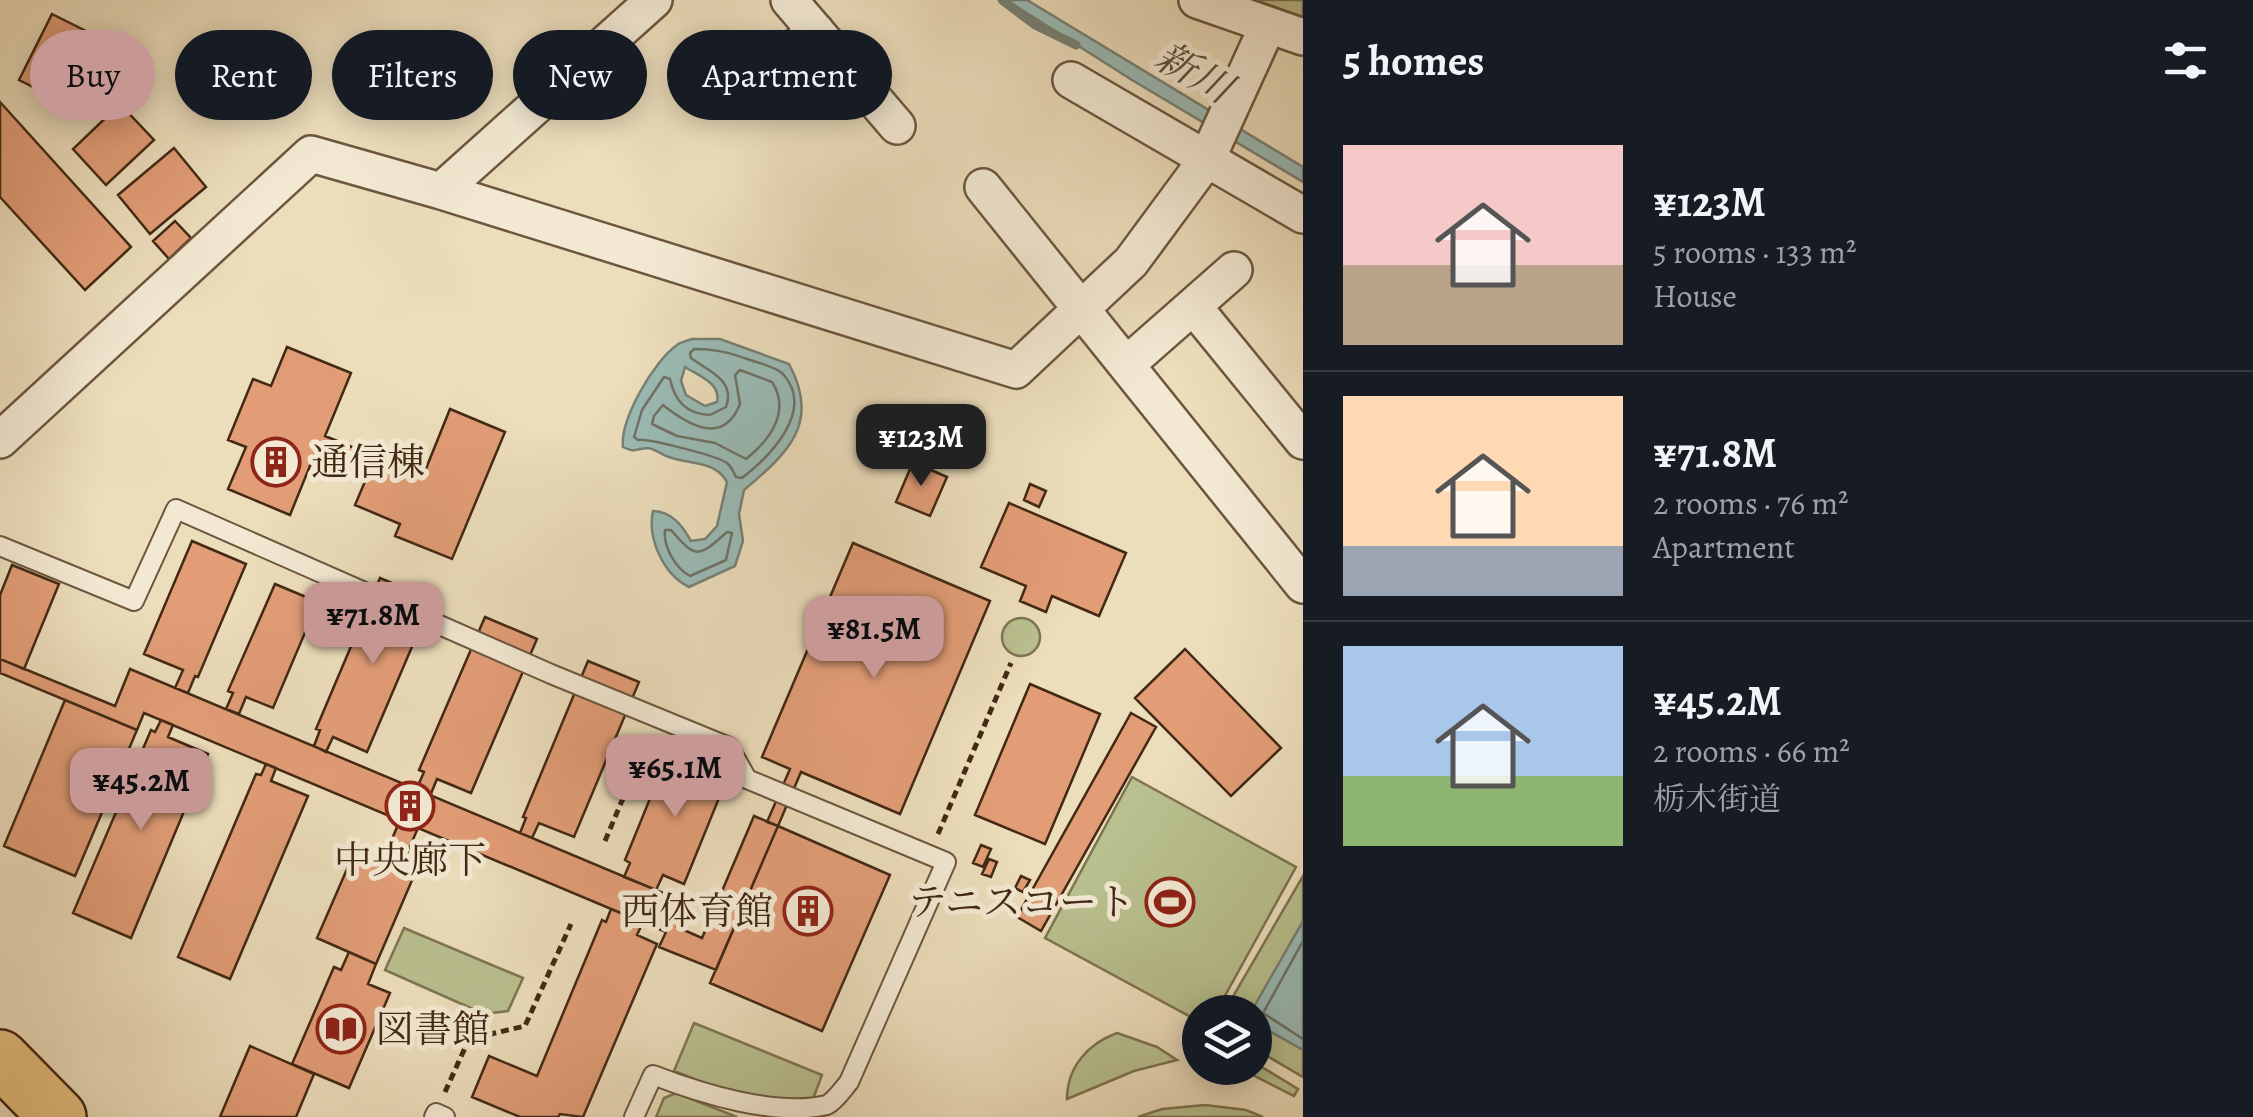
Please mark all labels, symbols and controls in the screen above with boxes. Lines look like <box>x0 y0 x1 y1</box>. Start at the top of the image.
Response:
water label: 新川 <box>1145 29 1246 118</box>
chip: Buy <box>30 30 155 120</box>
chip: Rent <box>175 30 312 120</box>
chip: Filters <box>332 30 493 120</box>
chip: New <box>513 30 647 120</box>
chip: Apartment <box>667 30 892 120</box>
text: 5 homes <box>1343 32 1484 89</box>
icon: filters <box>2158 33 2213 88</box>
text: ¥123M <box>1653 173 1766 230</box>
icon: home <box>1423 185 1543 305</box>
text: 5 rooms · 133 m² <box>1653 230 1856 274</box>
text: House <box>1653 274 1737 318</box>
pin: ¥123M <box>851 404 991 489</box>
text: ¥123M <box>878 414 964 458</box>
text: ¥71.8M <box>1653 424 1777 481</box>
building icon: 通信棟 <box>250 436 302 488</box>
place label: 通信棟 <box>311 436 425 488</box>
icon: home <box>1423 436 1543 556</box>
text: 2 rooms · 76 m² <box>1653 481 1849 525</box>
text: Apartment <box>1653 525 1795 569</box>
pin: ¥71.8M <box>292 582 454 667</box>
text: ¥71.8M <box>326 592 420 636</box>
pin: ¥81.5M <box>793 596 955 681</box>
text: ¥81.5M <box>827 606 921 650</box>
text: ¥45.2M <box>1653 672 1782 729</box>
icon: home <box>1423 686 1543 806</box>
text: 2 rooms · 66 m² <box>1653 729 1850 773</box>
pin: ¥65.1M <box>594 735 756 820</box>
text: ¥65.1M <box>628 745 722 789</box>
pin: ¥45.2M <box>60 748 222 833</box>
text: ¥45.2M <box>92 758 190 802</box>
text: 栃木街道 <box>1653 777 1781 821</box>
building icon: 中央廊下 <box>384 780 436 832</box>
place label: 中央廊下 <box>334 834 486 886</box>
place label: テニスコート <box>909 876 1135 928</box>
sports icon: テニスコート <box>1144 876 1196 928</box>
place label: 西体育館 <box>621 885 773 937</box>
building icon: 西体育館 <box>782 885 834 937</box>
map controls <box>1182 995 1272 1085</box>
button: layers <box>1182 995 1272 1085</box>
library icon: 図書館 <box>315 1003 367 1055</box>
place label: 図書館 <box>376 1003 490 1055</box>

